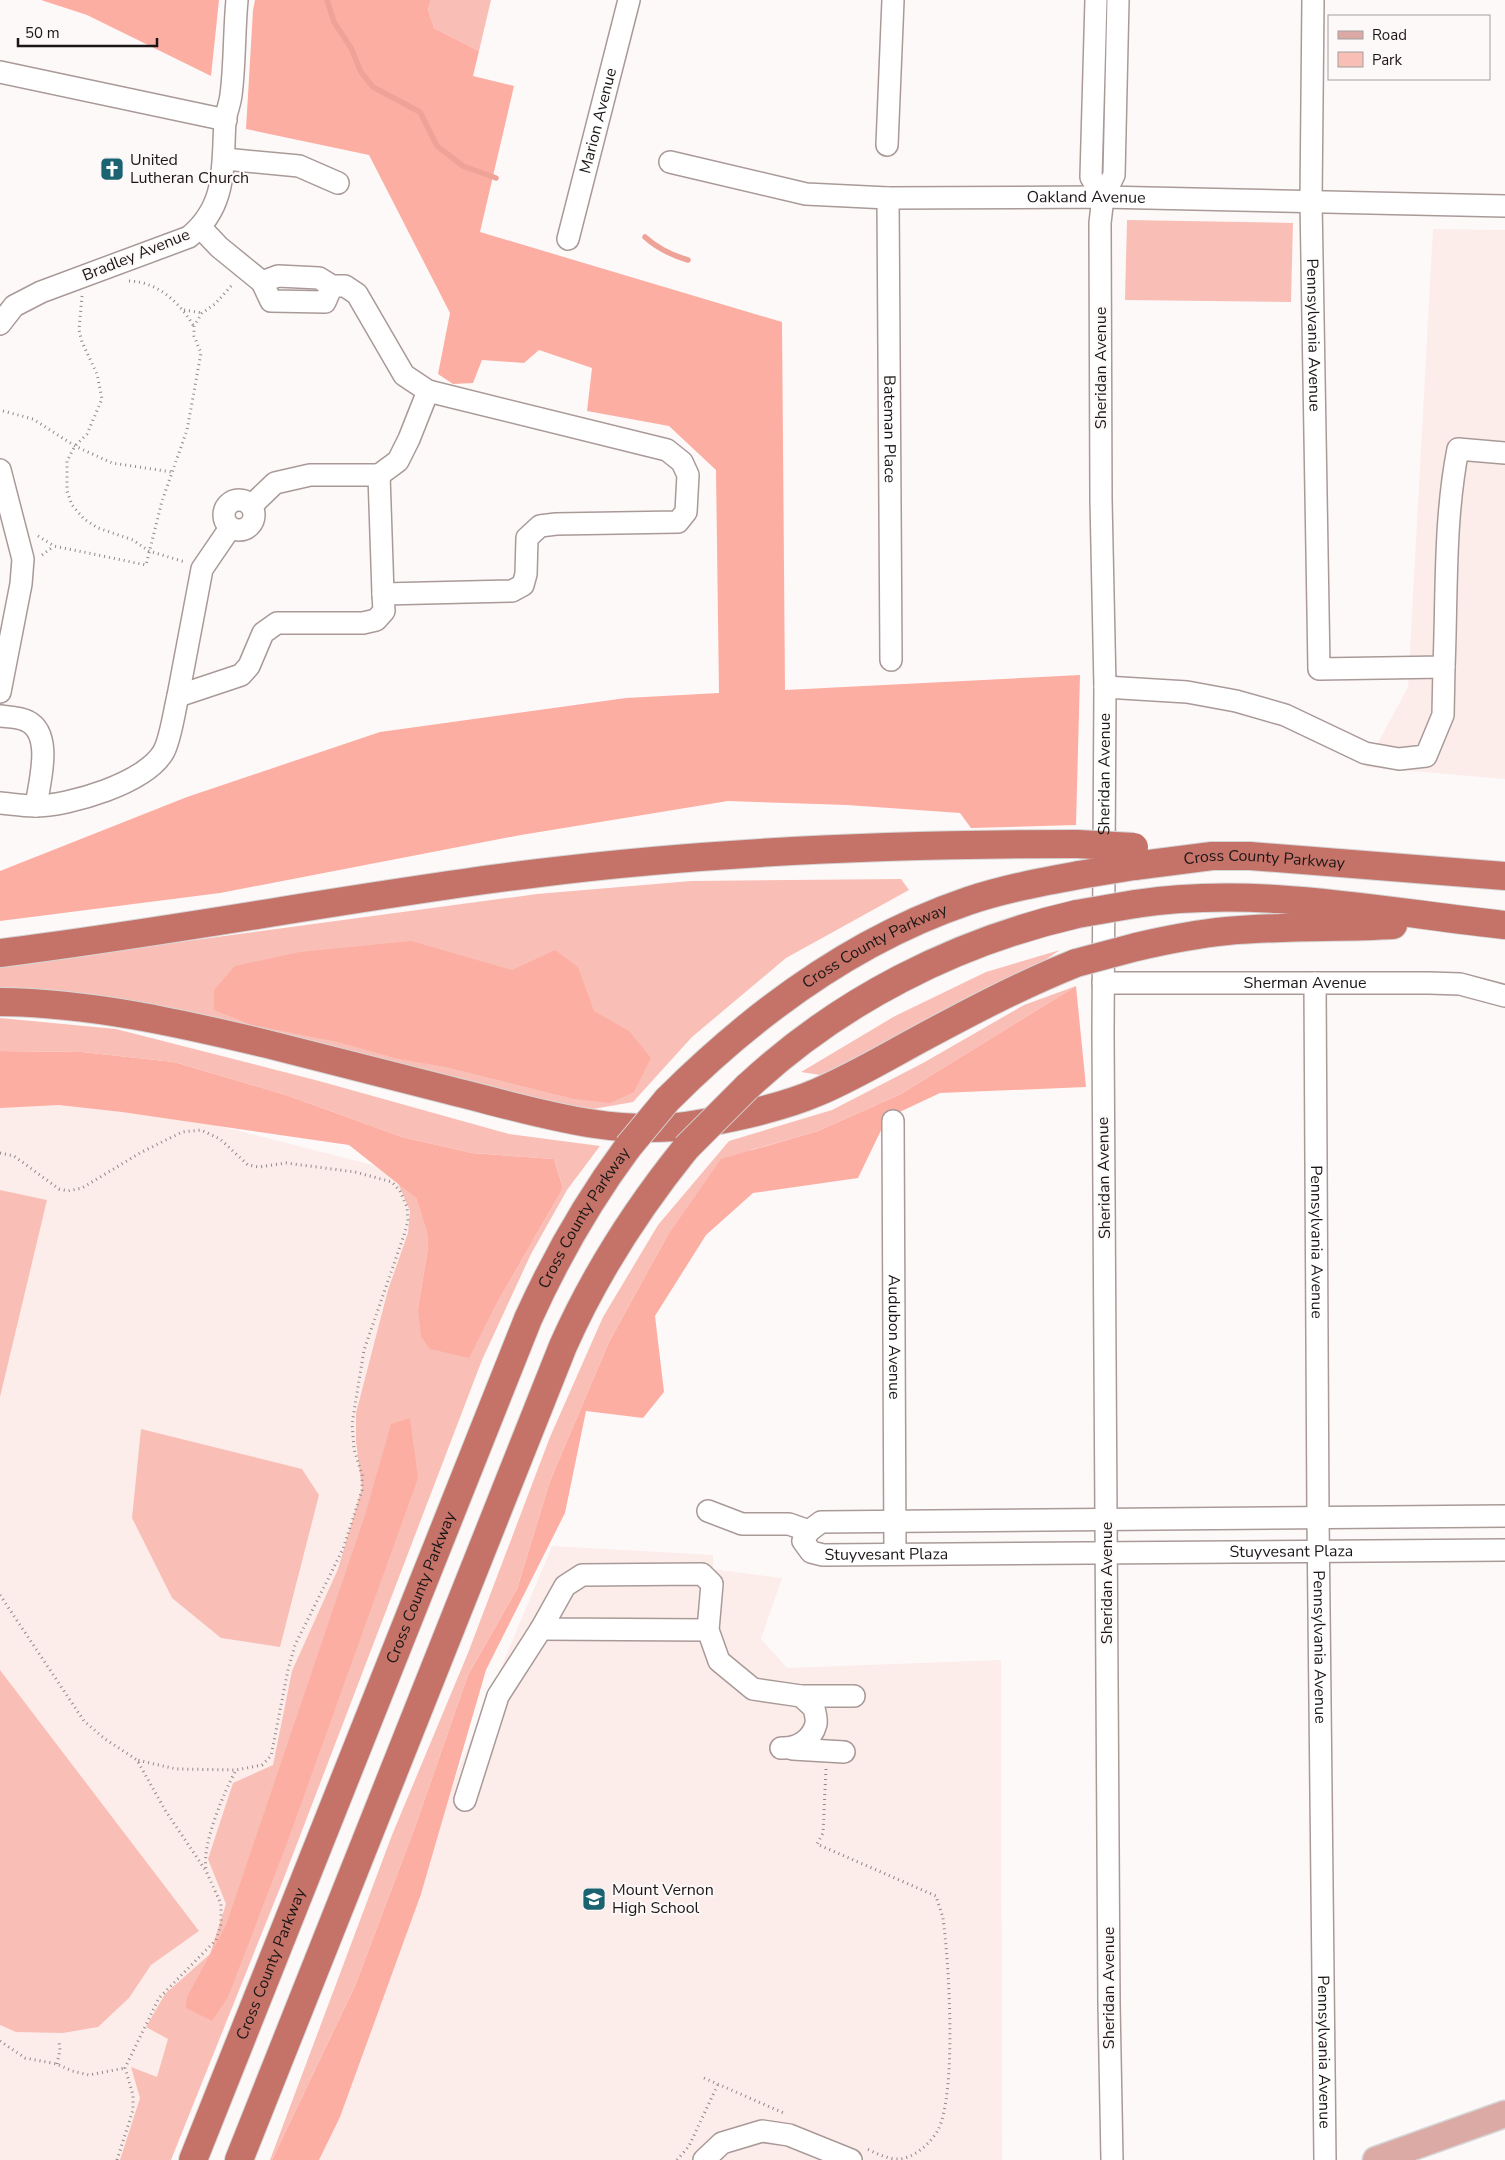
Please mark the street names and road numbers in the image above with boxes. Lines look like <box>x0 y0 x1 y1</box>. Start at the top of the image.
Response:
street label: Marion Avenue <box>574 66 622 176</box>
street label: Oakland Avenue <box>1027 186 1146 209</box>
street label: Bradley Avenue <box>79 223 193 287</box>
street label: Pennsylvania Avenue <box>1301 258 1326 412</box>
street label: Sheridan Avenue <box>1090 307 1112 429</box>
street label: Bateman Place <box>878 375 901 483</box>
street label: Sheridan Avenue <box>1093 713 1116 835</box>
street label: Cross County Parkway <box>1182 845 1347 874</box>
street label: Cross County Parkway <box>798 898 951 994</box>
street label: Sherman Avenue <box>1243 972 1367 994</box>
street label: Sheridan Avenue <box>1092 1117 1116 1239</box>
street label: Cross County Parkway <box>533 1142 636 1292</box>
street label: Pennsylvania Avenue <box>1305 1165 1328 1319</box>
street label: Audubon Avenue <box>883 1274 905 1400</box>
street label: Cross County Parkway <box>381 1508 461 1667</box>
street label: Sheridan Avenue <box>1096 1522 1118 1644</box>
street label: Stuyvesant Plaza <box>1229 1540 1353 1563</box>
street label: Stuyvesant Plaza <box>824 1543 948 1566</box>
street label: Pennsylvania Avenue <box>1308 1570 1331 1724</box>
street label: Cross County Parkway <box>231 1884 312 2043</box>
street label: Sheridan Avenue <box>1098 1927 1120 2049</box>
street label: Pennsylvania Avenue <box>1312 1975 1336 2129</box>

